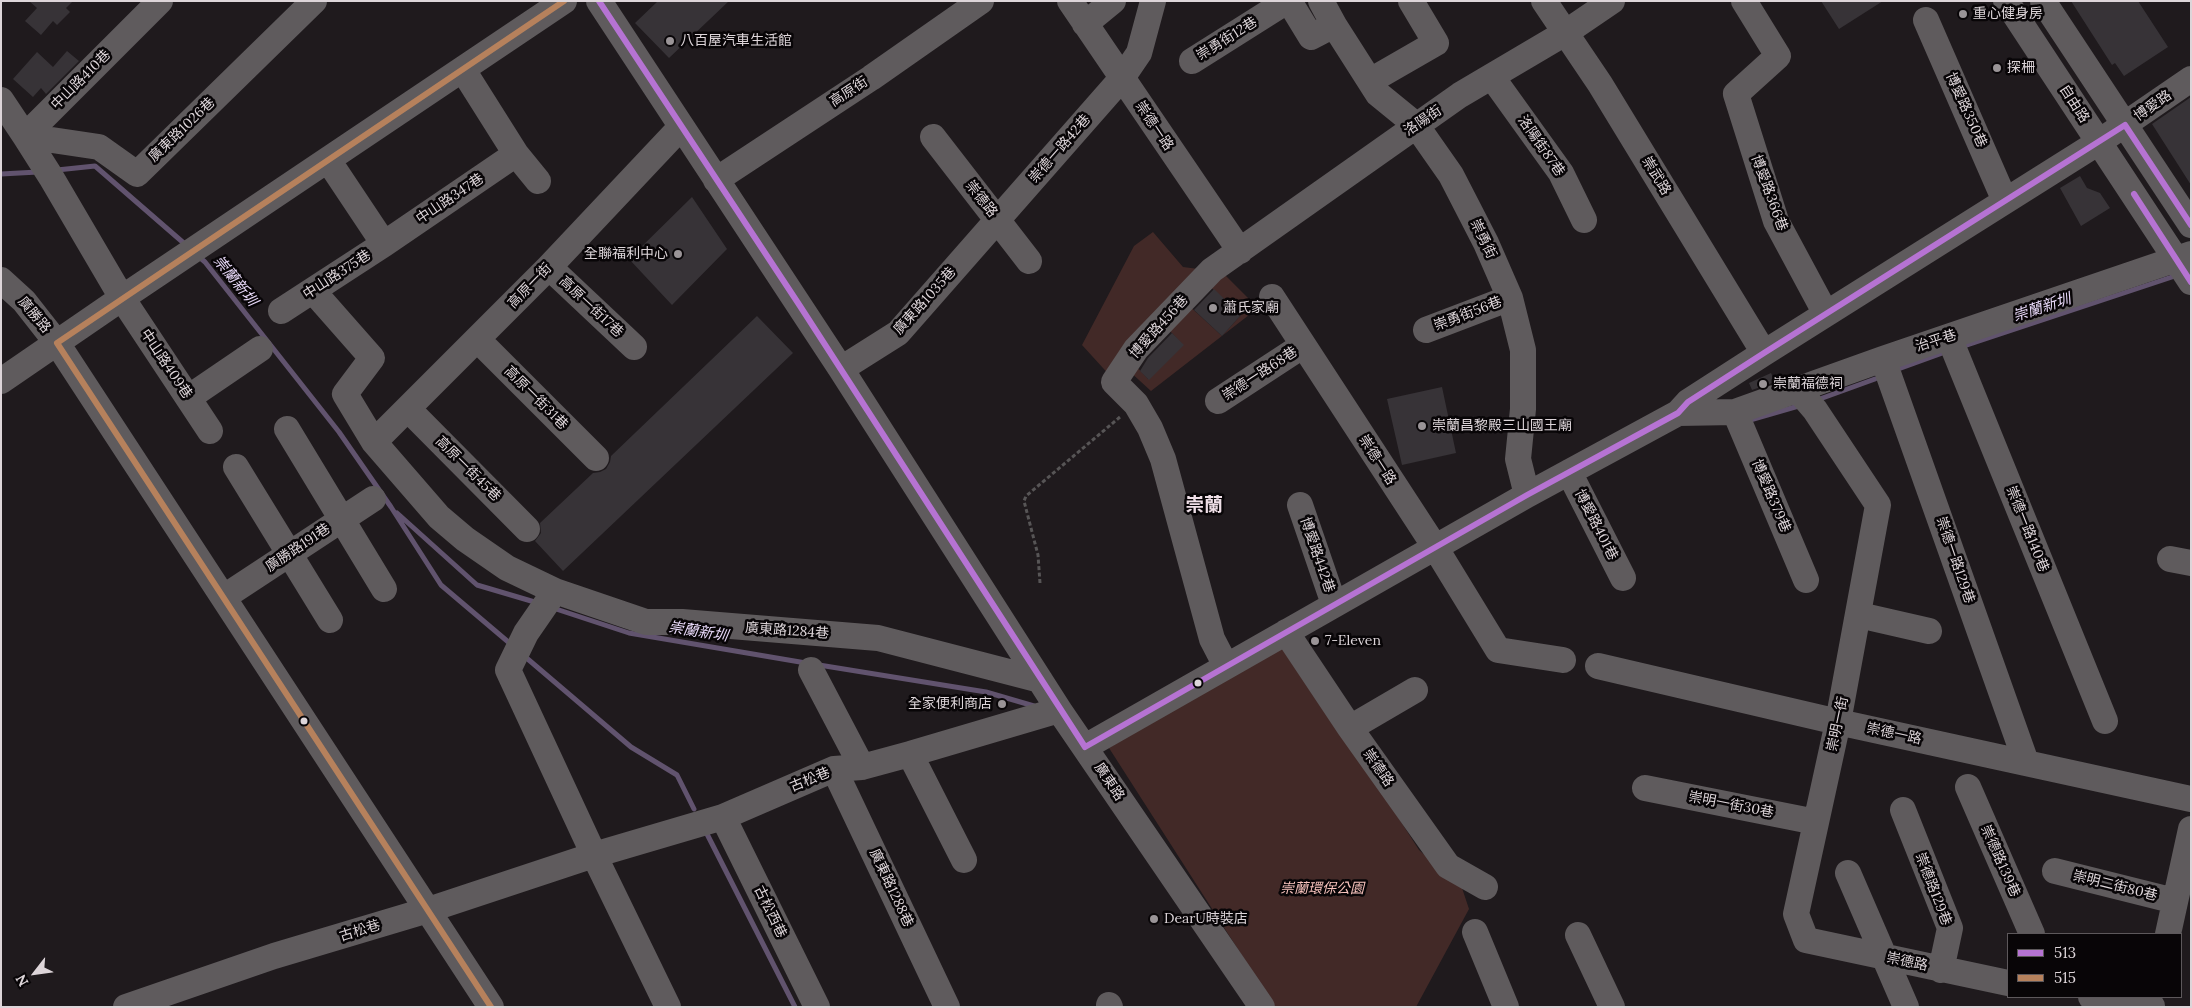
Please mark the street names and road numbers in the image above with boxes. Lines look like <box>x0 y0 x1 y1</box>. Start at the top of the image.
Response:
street label: 崇勇街12巷 <box>1193 14 1261 64</box>
street label: 中山路410巷 <box>48 47 114 113</box>
street label: 博愛路350巷 <box>1942 70 1990 150</box>
street label: 高原街 <box>827 74 871 110</box>
street label: 自由路 <box>2056 82 2092 126</box>
street label: 博愛路 <box>2131 87 2175 125</box>
street label: 廣東路1026巷 <box>145 94 219 166</box>
street label: 崇德一路 <box>1131 98 1177 154</box>
street label: 洛陽街 <box>1401 102 1445 140</box>
street label: 崇德一路42巷 <box>1026 111 1094 187</box>
street label: 洛陽街87巷 <box>1514 112 1568 180</box>
street label: 博愛路366巷 <box>1747 153 1791 233</box>
street label: 崇武路 <box>1638 154 1674 198</box>
street label: 中山路347巷 <box>413 170 487 228</box>
street label: 崇德路 <box>961 177 1001 221</box>
street label: 崇勇街 <box>1466 216 1500 262</box>
street label: 中山路375巷 <box>300 247 374 303</box>
street label: 高原一街 <box>505 260 555 312</box>
street label: 廣東路1035巷 <box>890 264 960 338</box>
street label: 高原一街17巷 <box>555 273 627 341</box>
street label: 博愛路456巷 <box>1126 292 1192 362</box>
street label: 崇勇街56巷 <box>1432 293 1504 335</box>
street label: 廣勝路 <box>14 294 54 336</box>
street label: 中山路409巷 <box>137 326 195 402</box>
street label: 治平巷 <box>1913 327 1959 355</box>
street label: 崇德一路68巷 <box>1219 344 1301 404</box>
street label: 高原一街31巷 <box>501 363 571 433</box>
street label: 崇德一路 <box>1355 432 1399 488</box>
street label: 高原一街45巷 <box>432 433 504 505</box>
street label: 博愛路379巷 <box>1748 457 1794 535</box>
street label: 崇德一路140巷 <box>2002 483 2052 575</box>
street label: 博愛路401巷 <box>1571 487 1621 563</box>
street label: 崇德一路129巷 <box>1932 514 1978 606</box>
street label: 博愛路442巷 <box>1296 515 1338 595</box>
street label: 廣勝路191巷 <box>263 520 333 576</box>
street label: 廣東路1284巷 <box>744 620 830 642</box>
street label: 崇明一街 <box>1824 695 1852 753</box>
street label: 崇德一路 <box>1865 720 1923 748</box>
street label: 崇德路 <box>1359 746 1397 790</box>
street label: 廣東路 <box>1090 760 1128 804</box>
street label: 古松巷 <box>787 764 833 796</box>
street label: 崇明一街30巷 <box>1687 789 1775 821</box>
street label: 崇德路139巷 <box>1977 822 2023 900</box>
street label: 廣東路1288巷 <box>866 846 916 930</box>
street label: 崇德路129巷 <box>1911 850 1955 928</box>
street label: 崇明二街80巷 <box>2071 867 2159 905</box>
street label: 古松西巷 <box>750 883 790 941</box>
street label: 古松巷 <box>337 917 383 945</box>
street label: 崇德路 <box>1885 949 1929 975</box>

